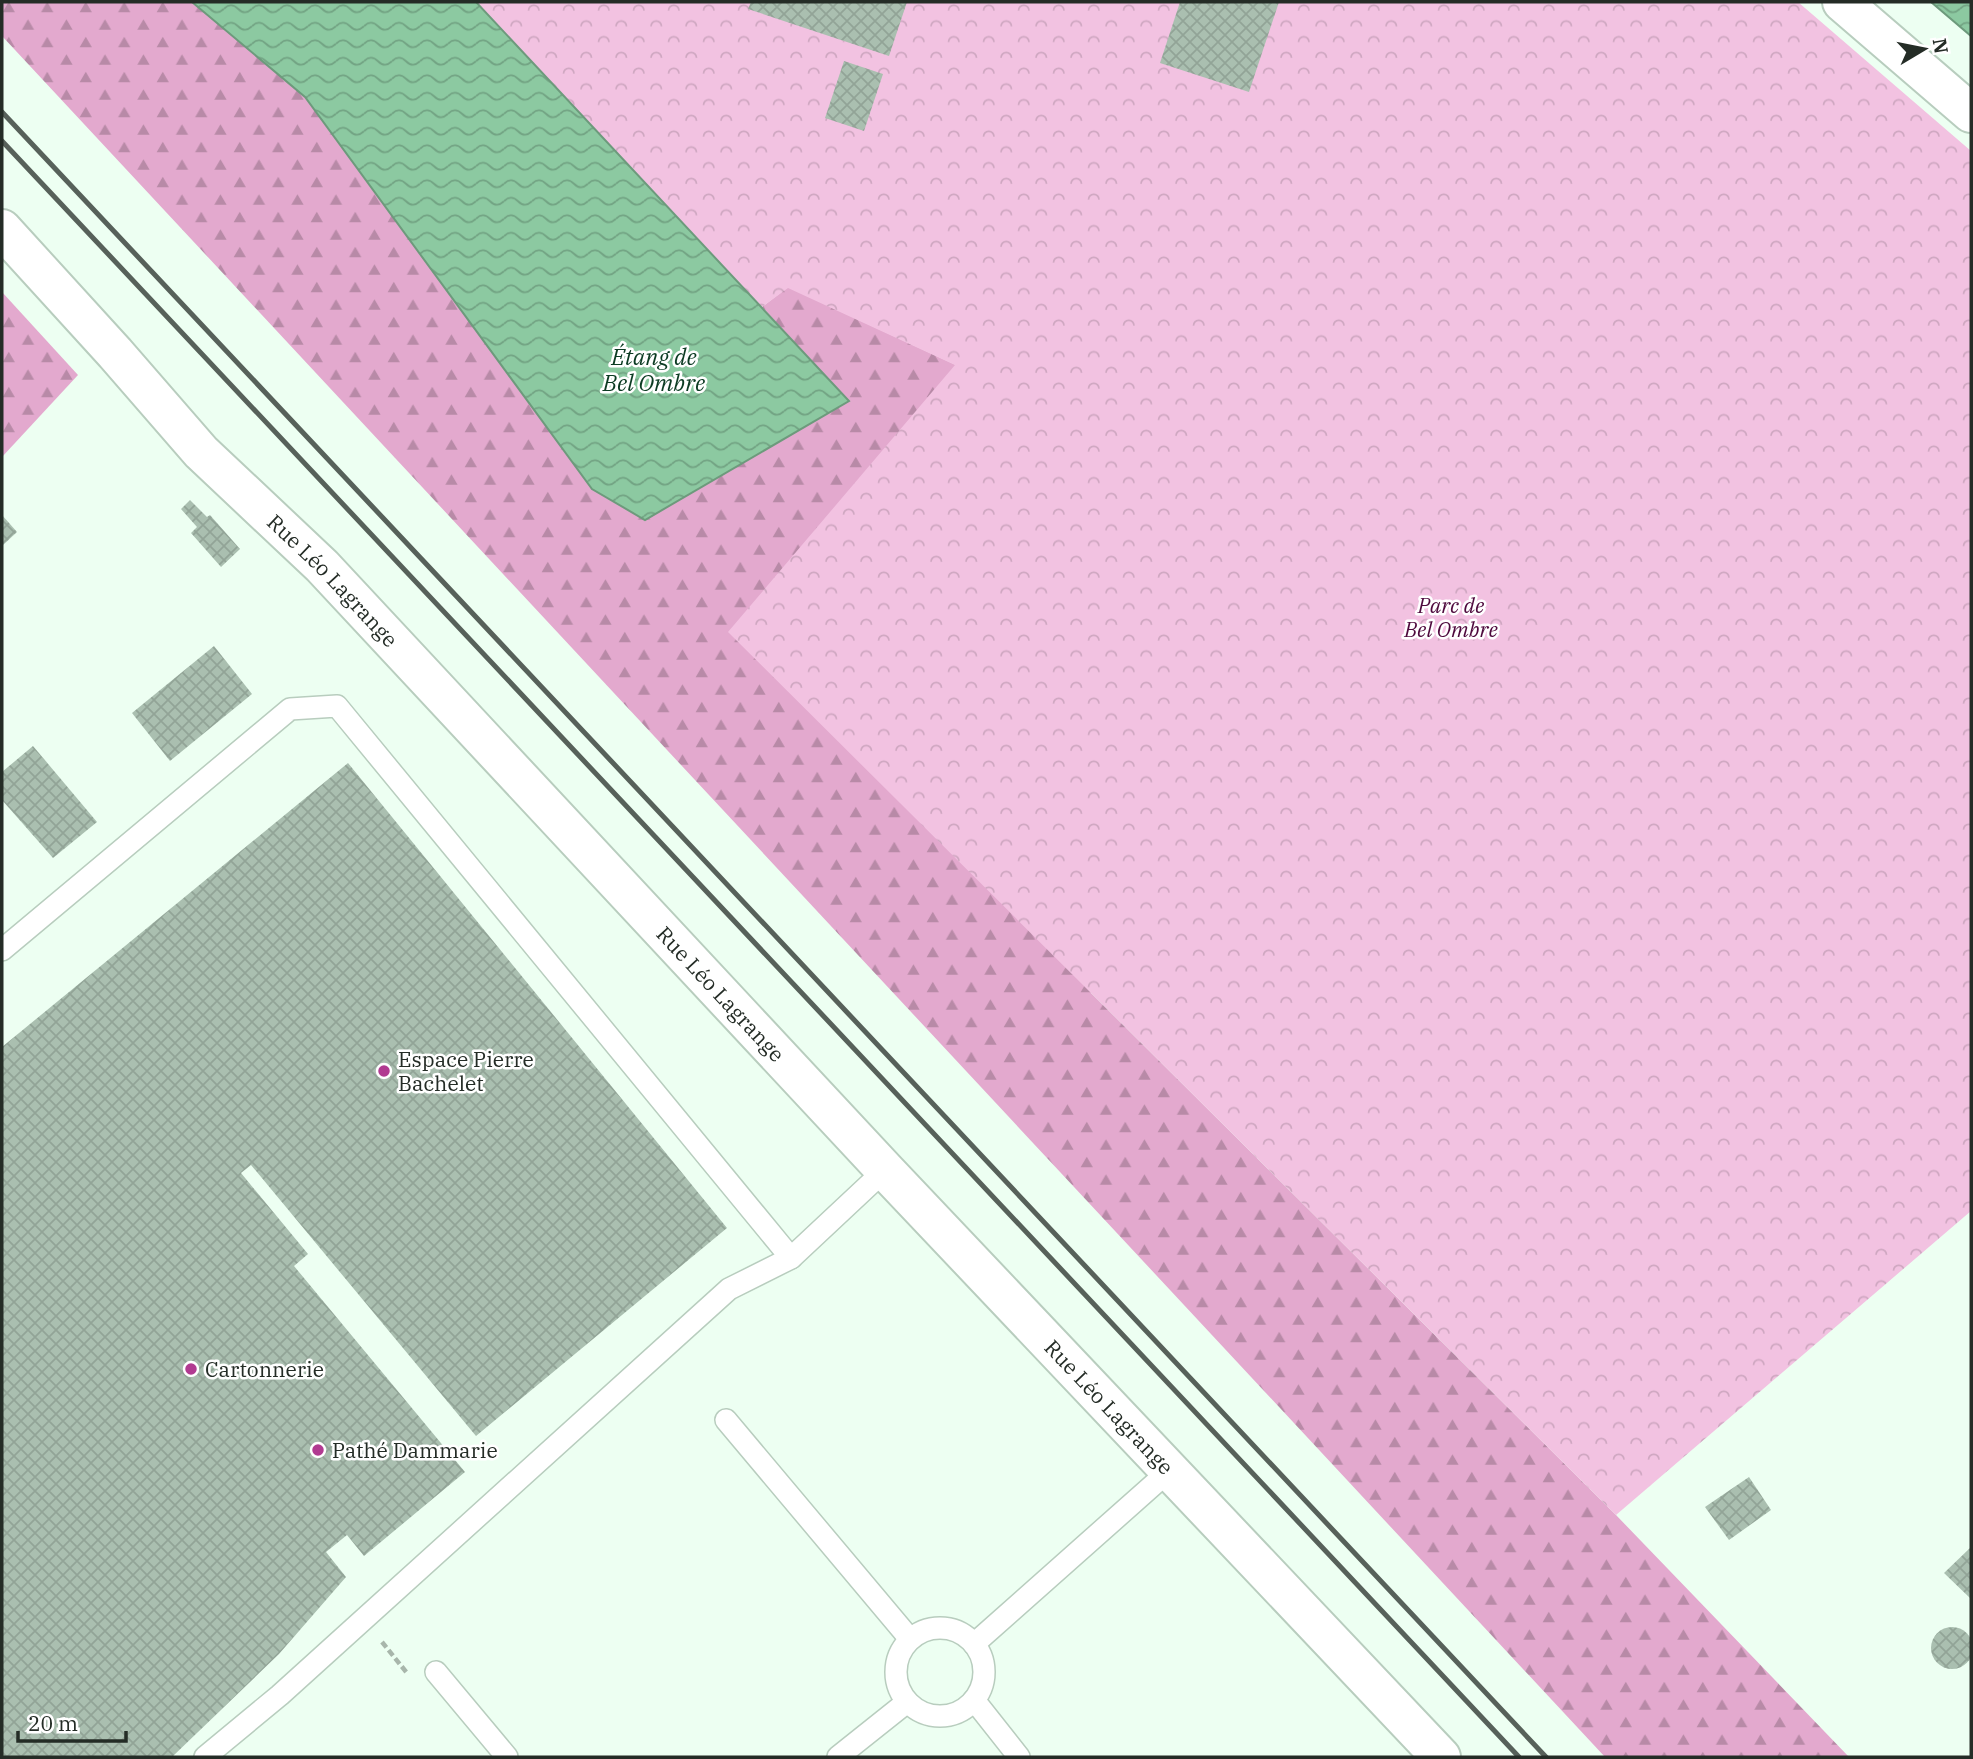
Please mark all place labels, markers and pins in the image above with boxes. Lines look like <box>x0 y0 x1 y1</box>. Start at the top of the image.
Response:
place label: Espace Pierre Bachelet <box>398 1045 534 1097</box>
marker: Espace Pierre Bachelet <box>376 1063 392 1079</box>
place label: Cartonnerie <box>205 1355 324 1383</box>
marker: Cartonnerie <box>183 1361 199 1377</box>
place label: Pathé Dammarie <box>332 1436 498 1464</box>
marker: Pathé Dammarie <box>310 1442 326 1458</box>

